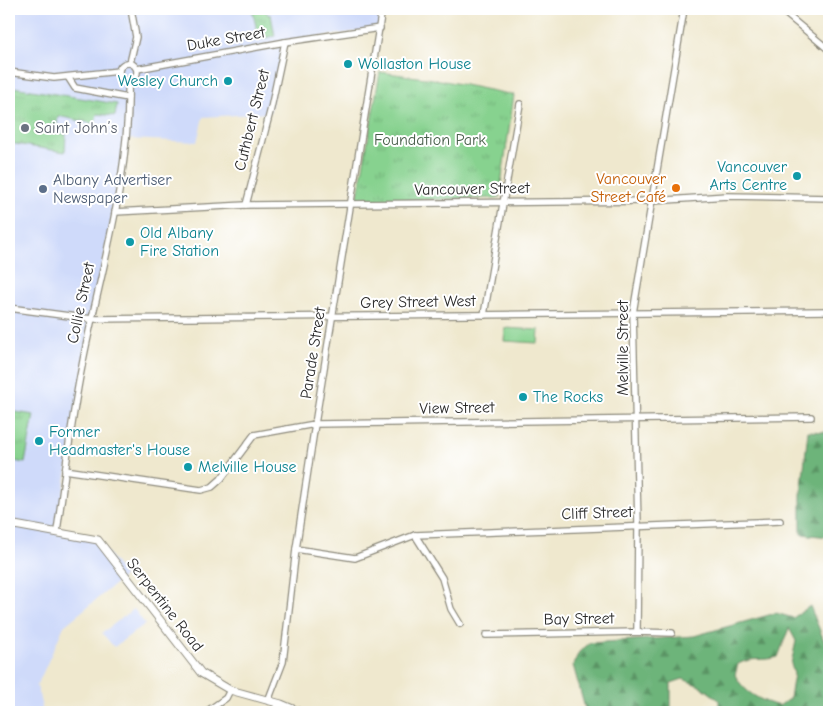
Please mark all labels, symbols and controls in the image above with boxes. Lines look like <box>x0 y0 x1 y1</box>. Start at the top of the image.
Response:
street label: Duke Street <box>185 23 267 55</box>
place label: Wollaston House <box>358 55 471 73</box>
marker: Wollaston House <box>342 58 354 70</box>
street label: Cuthbert Street <box>231 67 273 173</box>
place label: Wesley Church <box>118 72 218 90</box>
marker: Wesley Church <box>222 75 234 87</box>
place label: Saint John’s <box>35 119 118 137</box>
marker: Saint John’s <box>19 122 31 134</box>
park label: Foundation Park <box>374 131 486 149</box>
place label: Vancouver Arts Centre <box>709 158 788 194</box>
place label: Vancouver Street Café <box>591 170 667 206</box>
marker: Vancouver Arts Centre <box>791 170 803 182</box>
place label: Albany Advertiser Newspaper <box>53 171 172 207</box>
street label: Vancouver Street <box>414 179 530 199</box>
marker: Vancouver Street Café <box>670 182 682 194</box>
marker: Albany Advertiser Newspaper <box>37 183 49 195</box>
place label: Old Albany Fire Station <box>140 224 219 260</box>
marker: Old Albany Fire Station <box>124 236 136 248</box>
street label: Collie Street <box>64 260 98 345</box>
street label: Grey Street West <box>360 292 476 312</box>
street label: Melville Street <box>614 300 632 396</box>
street label: Parade Street <box>297 305 329 400</box>
place label: The Rocks <box>533 388 604 406</box>
marker: The Rocks <box>517 391 529 403</box>
street label: View Street <box>419 398 495 418</box>
place label: Former Headmaster's House <box>49 423 190 459</box>
marker: Former Headmaster's House <box>33 435 45 447</box>
place label: Melville House <box>198 458 296 476</box>
marker: Melville House <box>182 461 194 473</box>
street label: Cliff Street <box>561 503 633 523</box>
street label: Serpentine Road <box>123 555 207 655</box>
street label: Bay Street <box>543 609 615 629</box>

